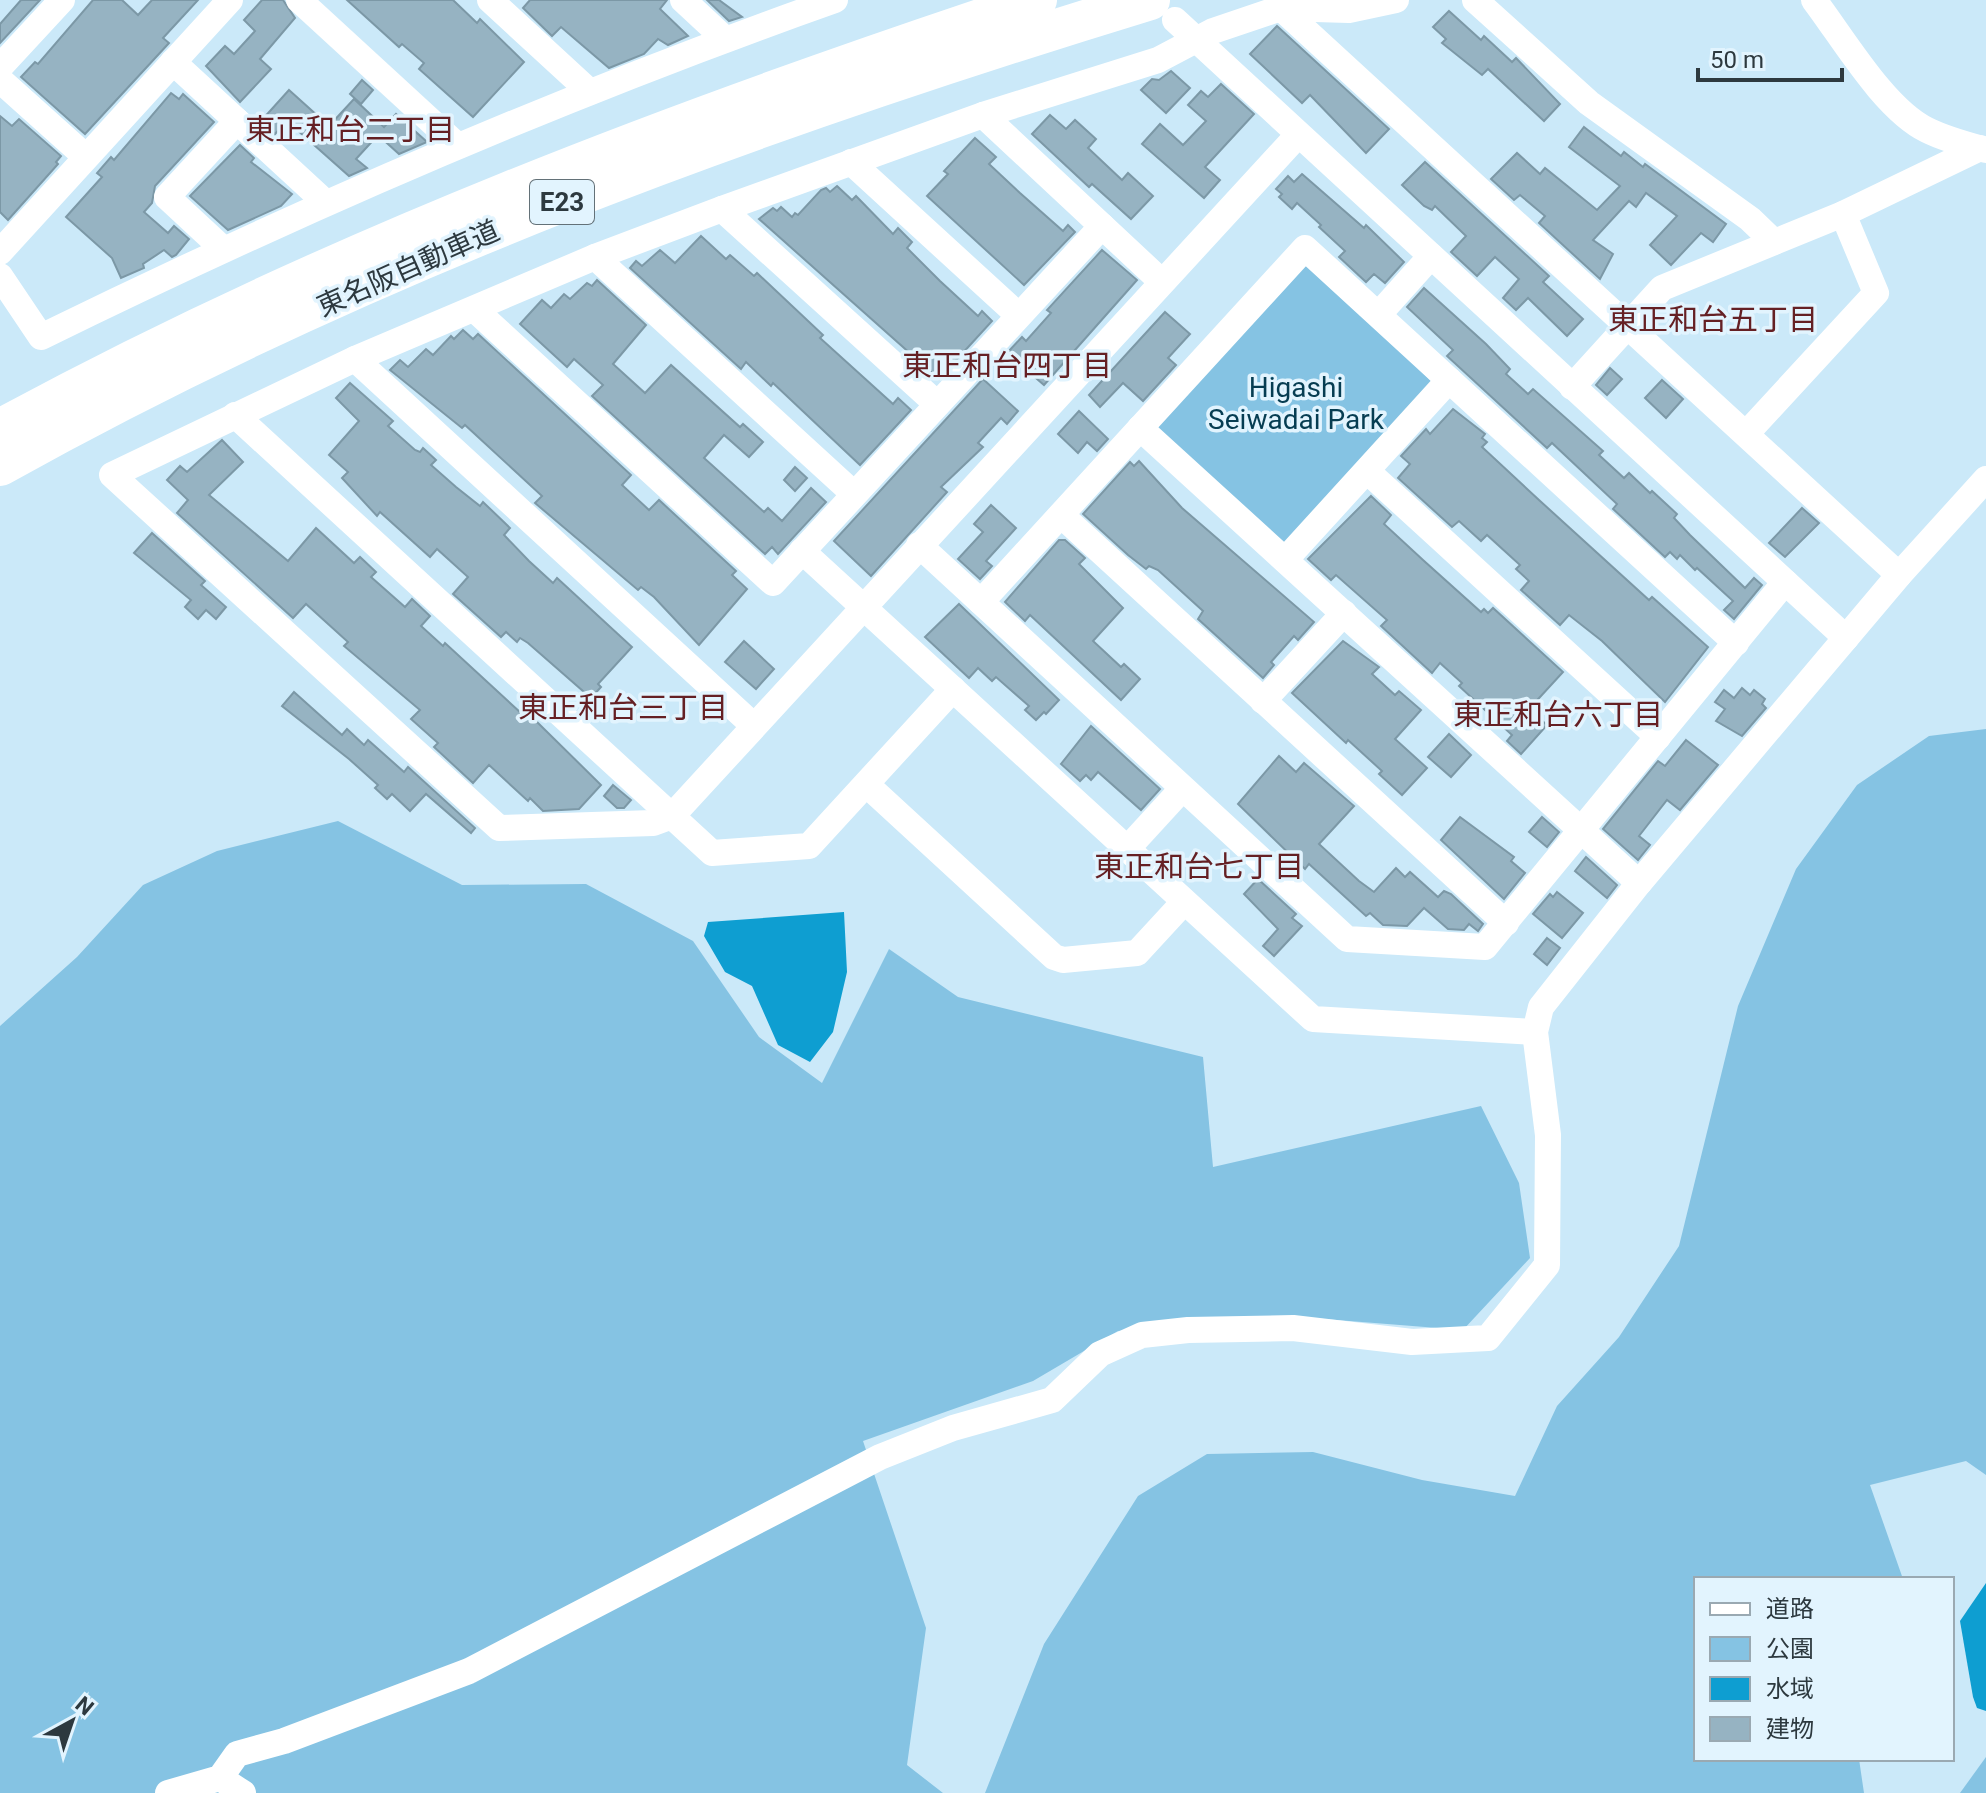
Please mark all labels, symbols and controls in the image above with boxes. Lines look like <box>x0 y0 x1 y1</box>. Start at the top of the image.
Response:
scale bar <box>1698 32 1842 82</box>
text: 50 m <box>1710 46 1764 74</box>
district label: 東正和台二丁目 <box>245 112 455 147</box>
road number: E23 <box>530 180 594 224</box>
street label: 東名阪自動車道 <box>312 214 504 323</box>
district label: 東正和台五丁目 <box>1608 302 1818 337</box>
district label: 東正和台四丁目 <box>902 348 1112 383</box>
park label: Higashi Seiwadai Park <box>1208 371 1385 436</box>
district label: 東正和台三丁目 <box>518 690 728 725</box>
district label: 東正和台六丁目 <box>1453 697 1663 732</box>
district label: 東正和台七丁目 <box>1094 849 1304 884</box>
legend <box>1694 1577 1954 1761</box>
text: 道路 <box>1766 1595 1814 1623</box>
text: 公園 <box>1766 1635 1814 1663</box>
text: 水域 <box>1766 1675 1814 1703</box>
north arrow <box>32 1681 112 1761</box>
text: N <box>71 1691 99 1721</box>
text: 建物 <box>1766 1715 1814 1743</box>

